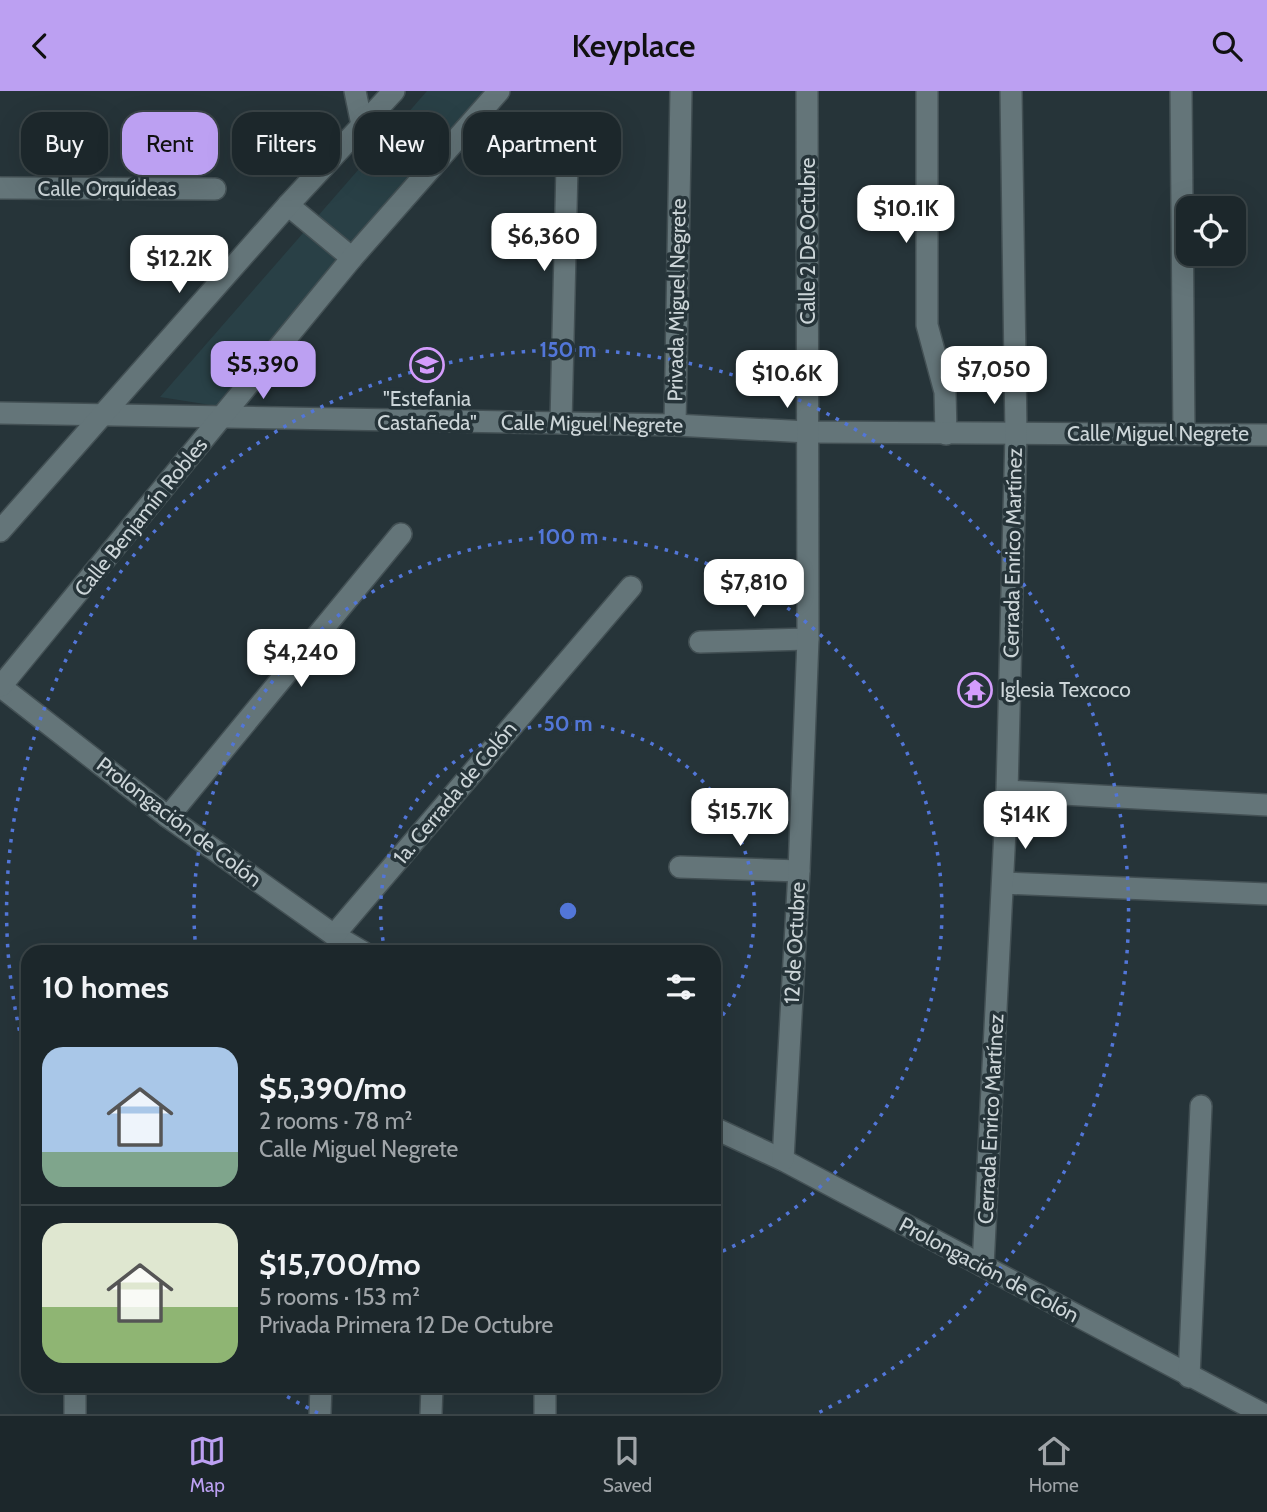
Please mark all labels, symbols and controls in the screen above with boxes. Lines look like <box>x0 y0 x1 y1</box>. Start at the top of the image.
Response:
text: Keyplace <box>571 26 696 65</box>
icon: back <box>21 27 59 65</box>
icon: search <box>1208 27 1246 65</box>
chip: Buy <box>21 112 108 175</box>
chip: Rent <box>122 112 218 175</box>
chip: Filters <box>232 112 340 175</box>
chip: New <box>354 112 449 175</box>
chip: Apartment <box>463 112 621 175</box>
street label: Calle 2 De Octubre <box>795 157 820 325</box>
street label: Calle Orquídeas <box>37 176 177 201</box>
pin: $10.1K <box>849 185 963 245</box>
text: $10.1K <box>873 194 939 222</box>
map controls <box>1176 196 1246 266</box>
button: locate <box>1176 196 1246 266</box>
street label: Privada Miguel Negrete <box>662 198 691 402</box>
pin: $6,360 <box>487 213 601 273</box>
text: $6,360 <box>507 222 581 250</box>
pin: $12.2K <box>122 235 236 295</box>
text: $12.2K <box>146 244 212 272</box>
text: 150 m <box>540 337 596 362</box>
pin: $5,390 <box>206 341 320 401</box>
school or university icon: "Estefania Castañeda" <box>408 346 446 384</box>
pin: $7,050 <box>937 347 1051 406</box>
text: $5,390 <box>227 350 299 378</box>
pin: $10.6K <box>730 351 844 410</box>
text: $7,050 <box>957 355 1031 383</box>
text: $10.6K <box>752 359 822 387</box>
place label: "Estefania Castañeda" <box>377 386 477 435</box>
street label: Calle Miguel Negrete <box>501 409 683 438</box>
street label: Calle Miguel Negrete <box>1067 421 1249 446</box>
street label: Calle Benjamín Robles <box>69 432 213 602</box>
street label: Cerrada Enrico Martínez <box>998 447 1027 658</box>
text: 100 m <box>538 524 598 549</box>
pin: $7,810 <box>697 559 811 619</box>
text: $7,810 <box>720 568 788 596</box>
pin: $4,240 <box>244 629 358 689</box>
text: $4,240 <box>263 638 339 666</box>
temple icon: Iglesia Texcoco <box>956 671 994 709</box>
place label: Iglesia Texcoco <box>1000 677 1131 702</box>
text: 50 m <box>543 711 593 736</box>
street label: 1a. Cerrada de Colón <box>388 716 522 869</box>
street label: Prolongación de Colón <box>92 751 267 892</box>
pin: $15.7K <box>683 789 797 848</box>
pin: $14K <box>984 791 1066 851</box>
text: $15.7K <box>707 797 773 825</box>
text: $14K <box>1000 800 1050 828</box>
street label: 12 de Octubre <box>779 881 810 1005</box>
centre of rings <box>556 899 580 923</box>
icon: filters <box>662 968 700 1006</box>
text: 10 homes <box>42 969 169 1006</box>
street label: Cerrada Enrico Martínez <box>973 1013 1008 1225</box>
text: $5,390/mo <box>259 1070 406 1107</box>
icon: home <box>98 1075 182 1159</box>
text: 2 rooms · 78 m² <box>259 1107 413 1135</box>
text: Calle Miguel Negrete <box>259 1135 458 1163</box>
street label: Prolongación de Colón <box>895 1212 1083 1328</box>
text: $15,700/mo <box>259 1246 421 1283</box>
icon: home <box>98 1251 182 1335</box>
text: 5 rooms · 153 m² <box>259 1283 420 1311</box>
text: Privada Primera 12 De Octubre <box>259 1311 553 1339</box>
tab: Map <box>188 1432 226 1497</box>
tab: Saved <box>603 1432 652 1497</box>
tab: Home <box>1029 1432 1079 1497</box>

